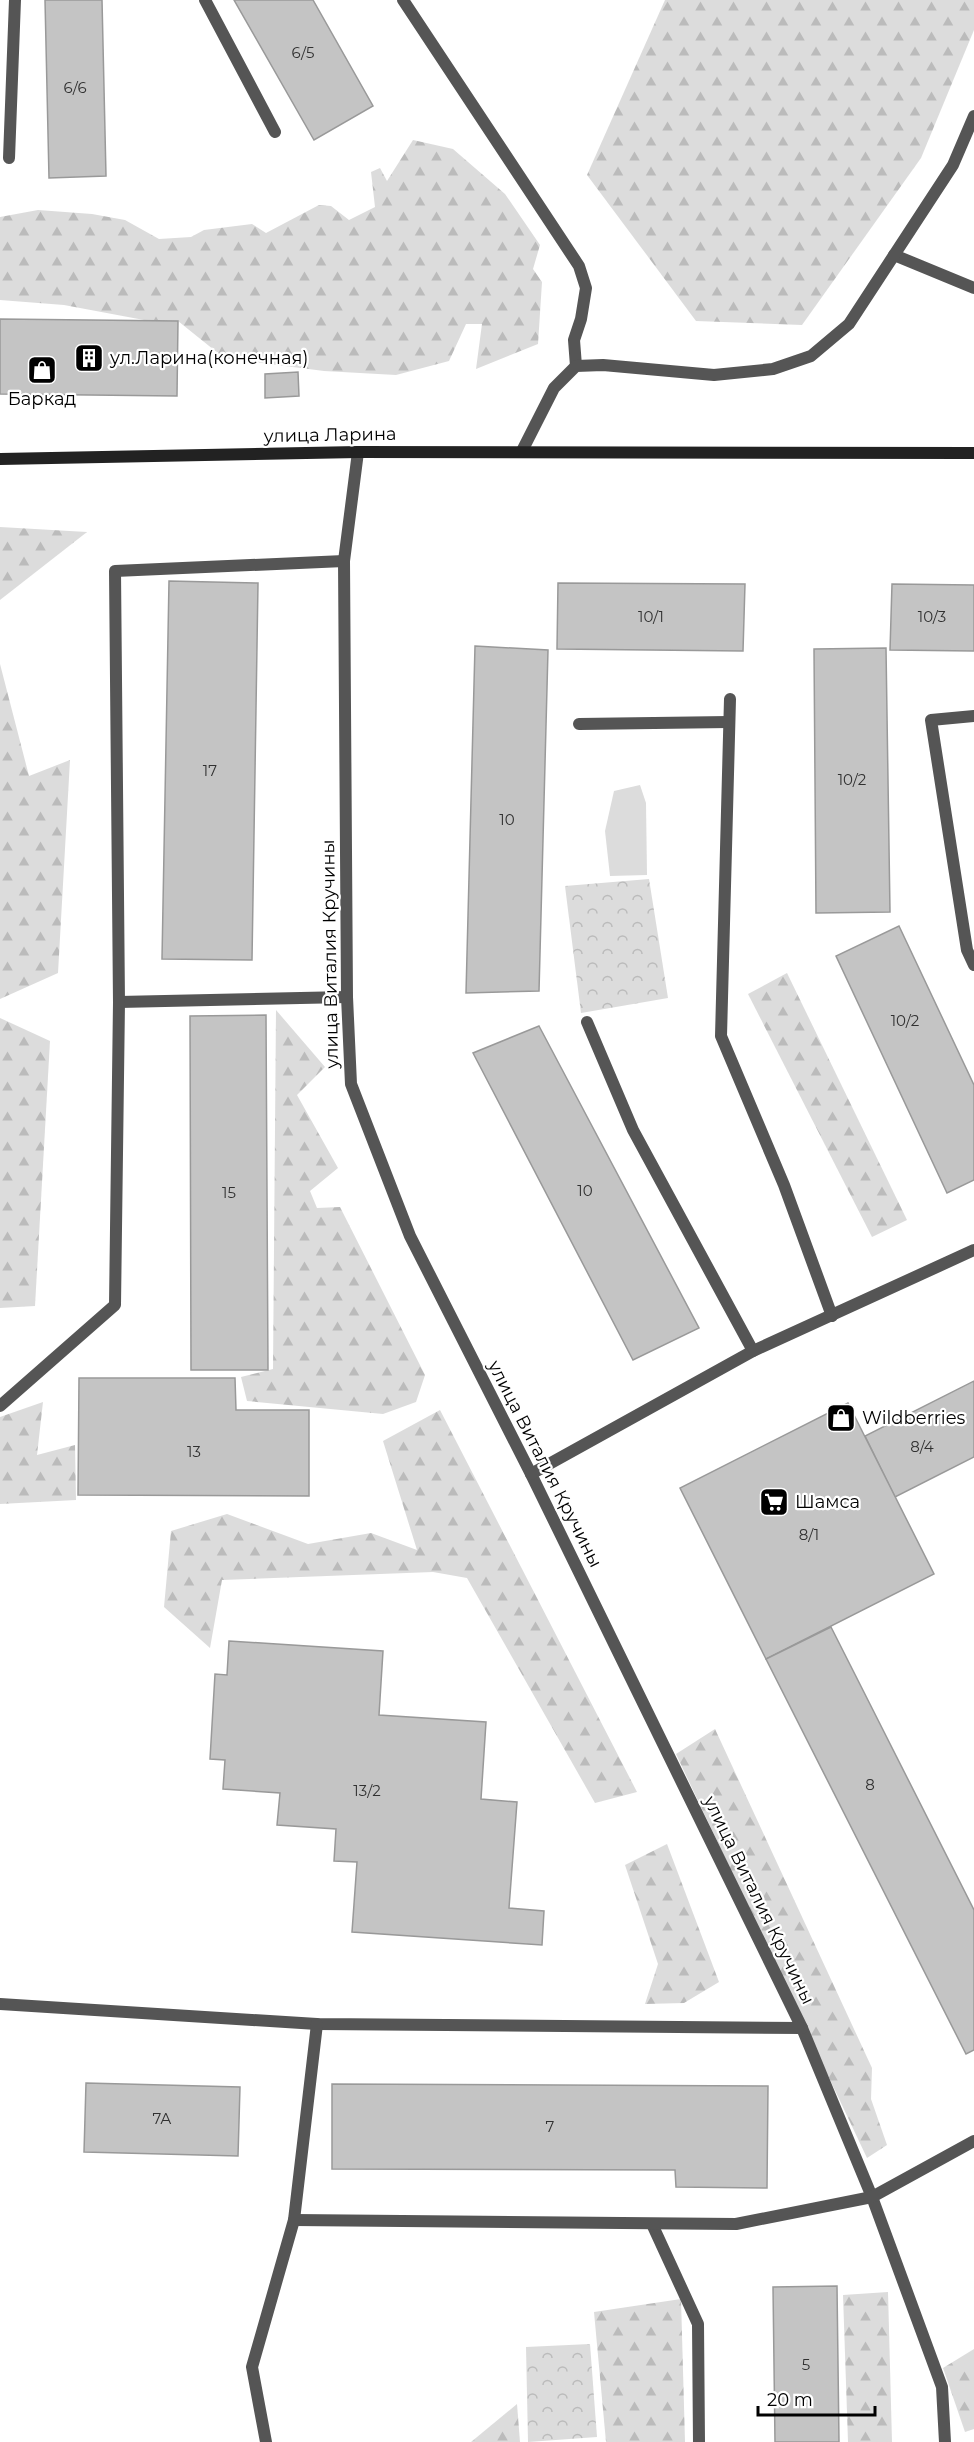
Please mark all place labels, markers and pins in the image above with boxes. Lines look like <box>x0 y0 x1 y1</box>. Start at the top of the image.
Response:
building icon: ул.Ларина(конечная) <box>73 342 105 374</box>
place label: ул.Ларина(конечная) <box>109 347 308 369</box>
shop icon: Баркад <box>26 354 58 386</box>
place label: Баркад <box>8 388 76 410</box>
shop icon: Wildberries <box>825 1402 857 1434</box>
place label: Wildberries <box>862 1407 966 1429</box>
supermarket icon: Шамса <box>758 1486 790 1518</box>
place label: Шамса <box>795 1491 860 1513</box>

